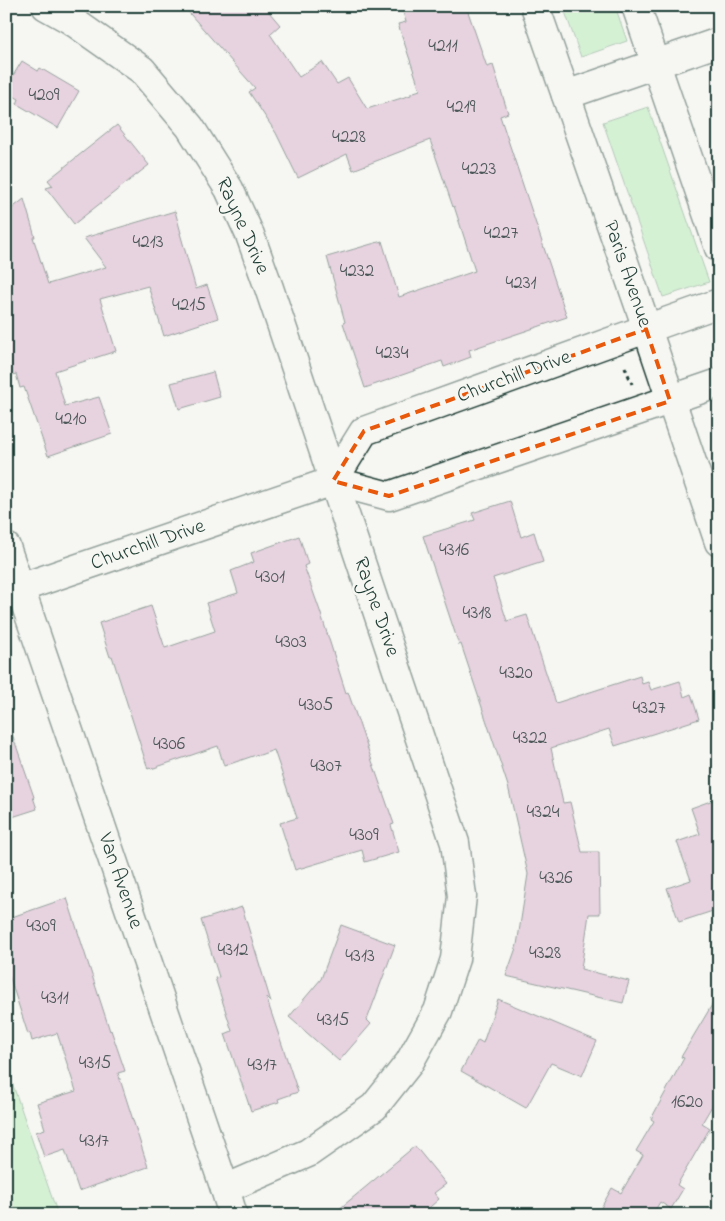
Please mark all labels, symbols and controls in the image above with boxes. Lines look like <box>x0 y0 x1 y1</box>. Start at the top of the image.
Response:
house number: 4211 <box>428 33 458 60</box>
house number: 4209 <box>28 82 60 109</box>
house number: 4219 <box>446 94 476 121</box>
house number: 4228 <box>332 124 366 151</box>
house number: 4223 <box>462 156 496 183</box>
street label: Rayne Drive <box>205 173 277 281</box>
street label: Paris Avenue <box>595 217 659 332</box>
house number: 4227 <box>484 220 518 247</box>
house number: 4213 <box>132 229 164 256</box>
house number: 4232 <box>340 258 374 285</box>
house number: 4231 <box>505 270 537 297</box>
house number: 4215 <box>172 292 206 319</box>
house number: 4234 <box>376 340 409 367</box>
street label: Churchill Drive <box>453 342 576 411</box>
house number: 4210 <box>55 406 87 433</box>
street label: Churchill Drive <box>87 511 210 579</box>
house number: 4316 <box>439 537 469 564</box>
street label: Rayne Drive <box>343 553 407 662</box>
house number: 4301 <box>255 564 285 591</box>
house number: 4318 <box>463 600 491 627</box>
house number: 4303 <box>275 629 307 656</box>
house number: 4320 <box>499 660 533 687</box>
house number: 4305 <box>299 692 334 719</box>
house number: 4327 <box>633 695 666 722</box>
house number: 4322 <box>513 725 547 752</box>
house number: 4306 <box>153 731 185 758</box>
house number: 4307 <box>310 753 342 780</box>
house number: 4324 <box>527 799 560 826</box>
house number: 4309 <box>349 822 379 849</box>
street label: Van Avenue <box>89 828 151 934</box>
house number: 4326 <box>539 865 573 892</box>
house number: 4309 <box>26 913 56 940</box>
house number: 4312 <box>217 937 249 964</box>
house number: 4328 <box>529 940 561 967</box>
house number: 4313 <box>345 943 375 970</box>
house number: 4311 <box>41 985 69 1012</box>
house number: 4315 <box>317 1007 349 1034</box>
house number: 4315 <box>79 1050 111 1077</box>
house number: 4317 <box>247 1052 277 1079</box>
house number: 1620 <box>671 1089 703 1116</box>
house number: 4317 <box>79 1128 109 1155</box>

